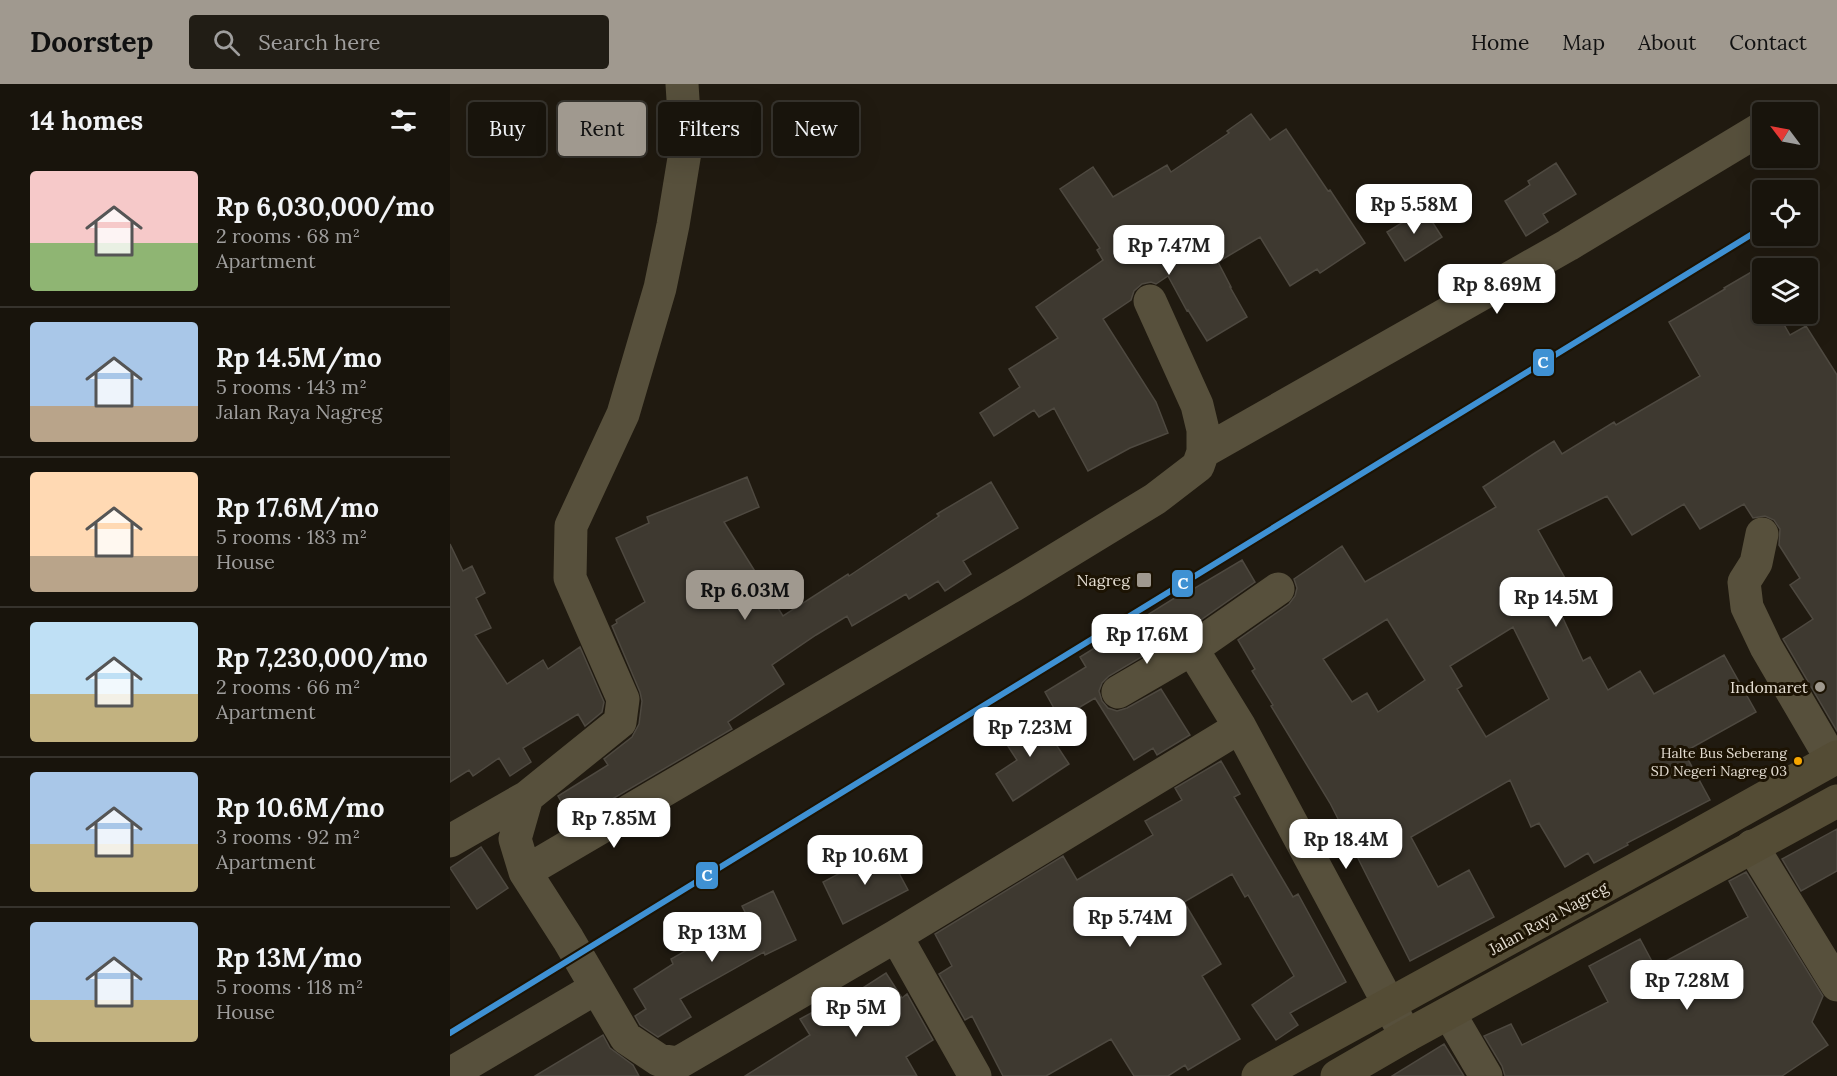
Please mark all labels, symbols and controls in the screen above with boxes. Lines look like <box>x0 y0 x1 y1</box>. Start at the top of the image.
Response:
search box <box>189 15 609 69</box>
text: Doorstep <box>30 24 153 60</box>
icon: search <box>210 26 243 59</box>
text: Search here <box>258 28 380 56</box>
text: Home <box>1471 29 1529 56</box>
text: Map <box>1562 29 1605 56</box>
text: About <box>1638 29 1696 56</box>
text: Contact <box>1729 29 1807 56</box>
chip: Buy <box>468 102 546 156</box>
chip: Rent <box>558 102 646 156</box>
chip: Filters <box>658 102 761 156</box>
chip: New <box>773 102 859 156</box>
north arrow <box>1752 102 1818 168</box>
map controls <box>1752 102 1818 324</box>
text: 14 homes <box>30 104 143 137</box>
icon: filters <box>387 104 420 137</box>
button: locate <box>1752 180 1818 246</box>
pin: Rp 5.58M <box>1352 184 1476 235</box>
text: Rp 6,030,000/mo <box>216 190 434 223</box>
text: Rp 5.58M <box>1370 191 1458 216</box>
icon: home <box>78 195 150 267</box>
text: 2 rooms · 68 m² <box>216 223 360 248</box>
pin: Rp 7.47M <box>1107 225 1231 276</box>
text: Rp 7.47M <box>1127 232 1211 257</box>
text: Apartment <box>216 248 316 273</box>
button: layers <box>1752 258 1818 324</box>
pin: Rp 8.69M <box>1435 264 1559 315</box>
text: Rp 8.69M <box>1452 271 1542 296</box>
text: Rp 14.5M/mo <box>216 341 382 374</box>
icon: home <box>78 346 150 418</box>
line badge: C <box>1532 348 1555 377</box>
text: C <box>1537 352 1549 372</box>
text: 5 rooms · 143 m² <box>216 374 367 399</box>
text: Jalan Raya Nagreg <box>216 399 382 424</box>
text: Rp 17.6M/mo <box>216 491 379 524</box>
icon: home <box>78 496 150 568</box>
text: 5 rooms · 183 m² <box>216 524 367 549</box>
text: House <box>216 549 275 574</box>
line badge: C <box>1171 569 1194 598</box>
pin: Rp 6.03M <box>683 570 807 621</box>
place label: Nagreg <box>1076 570 1131 590</box>
marker: Nagreg <box>1135 571 1153 589</box>
text: C <box>1177 573 1189 593</box>
text: Rp 6.03M <box>700 577 790 602</box>
pin: Rp 14.5M <box>1494 577 1618 628</box>
text: Rp 14.5M <box>1514 584 1598 609</box>
pin: Rp 17.6M <box>1085 614 1209 665</box>
text: Rp 17.6M <box>1106 621 1188 646</box>
text: Rp 7,230,000/mo <box>216 641 428 674</box>
icon: home <box>78 646 150 718</box>
text: 2 rooms · 66 m² <box>216 674 361 699</box>
place label: Indomaret <box>1730 677 1809 697</box>
marker: Indomaret <box>1813 680 1827 694</box>
text: Apartment <box>216 699 316 724</box>
pin: Rp 7.23M <box>968 707 1092 758</box>
text: Rp 7.23M <box>988 714 1072 739</box>
place label: Halte Bus Seberang SD Negeri Nagreg 03 <box>1651 744 1787 780</box>
marker: Halte Bus Seberang SD Negeri Nagreg 03 <box>1792 755 1804 767</box>
text: Rp 10.6M/mo <box>216 791 384 824</box>
icon: home <box>78 796 150 868</box>
pin: Rp 7.85M <box>552 798 676 849</box>
text: Rp 7.85M <box>571 805 657 830</box>
pin: Rp 18.4M <box>1284 819 1408 870</box>
text: 3 rooms · 92 m² <box>216 824 360 849</box>
text: Rp 18.4M <box>1303 826 1389 851</box>
pin: Rp 10.6M <box>803 835 927 886</box>
text: Rp 10.6M <box>822 842 908 867</box>
text: Apartment <box>216 849 316 874</box>
line badge: C <box>695 861 719 890</box>
text: C <box>701 865 713 885</box>
street label: Jalan Raya Nagreg <box>1484 876 1612 960</box>
pin: Rp 5.74M <box>1068 897 1192 948</box>
text: Rp 5.74M <box>1087 904 1173 929</box>
pin: Rp 13M <box>663 912 761 963</box>
text: Rp 13M <box>677 919 747 944</box>
text: Rp 13M/mo <box>216 941 362 974</box>
icon: home <box>78 946 150 1018</box>
pin: Rp 7.28M <box>1625 960 1749 1011</box>
text: Rp 7.28M <box>1644 967 1730 992</box>
text: 5 rooms · 118 m² <box>216 974 363 999</box>
pin: Rp 5M <box>814 987 898 1038</box>
text: Rp 5M <box>825 994 887 1019</box>
text: House <box>216 999 275 1024</box>

